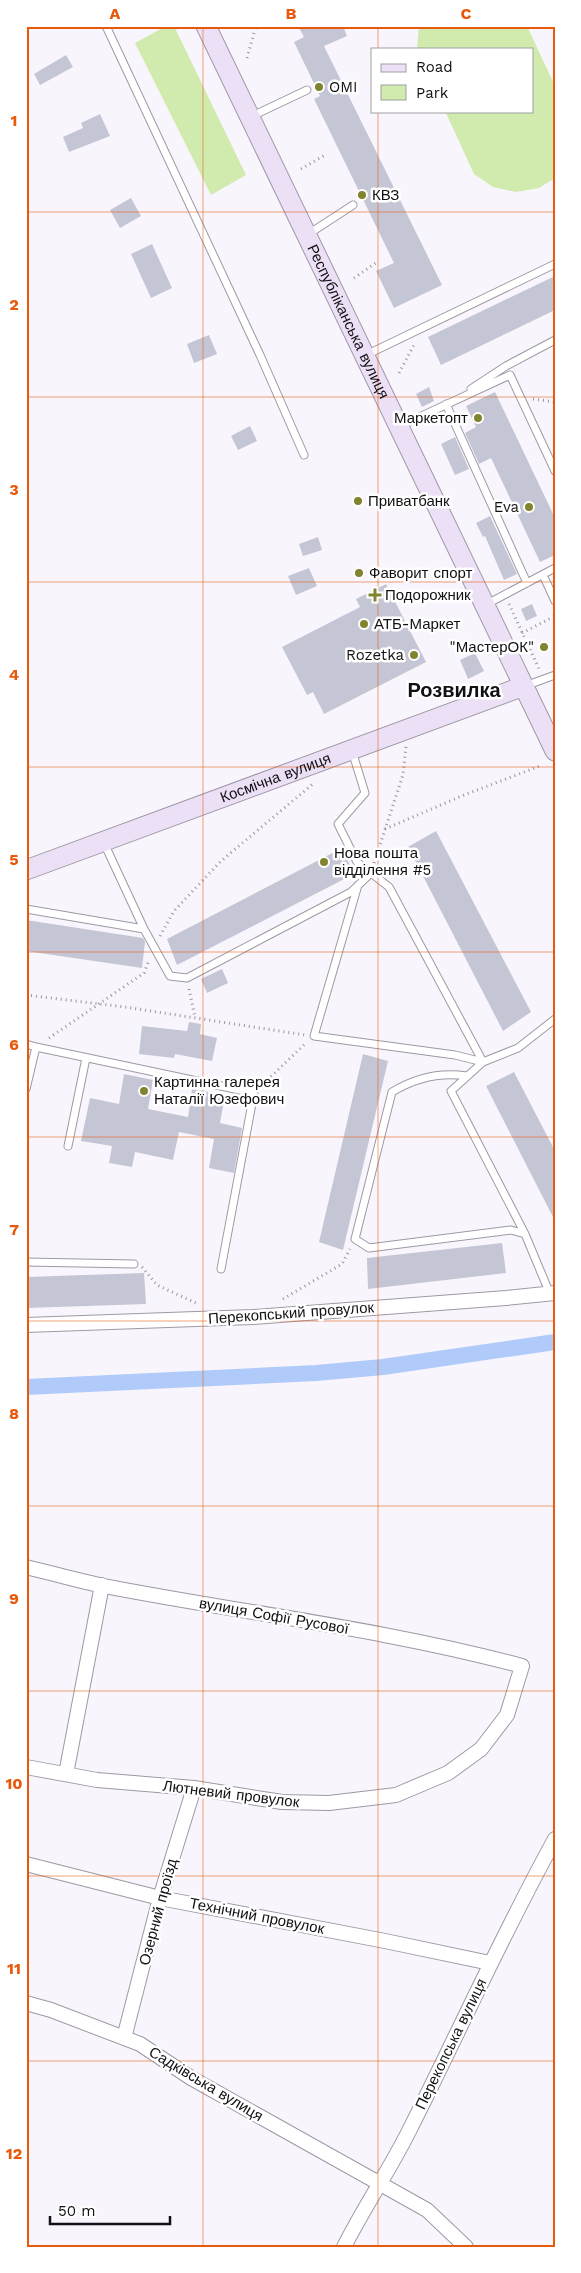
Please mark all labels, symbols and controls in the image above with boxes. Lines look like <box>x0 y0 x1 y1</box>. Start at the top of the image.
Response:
text: A <box>110 4 121 23</box>
text: B <box>286 4 297 23</box>
text: C <box>461 4 472 23</box>
legend <box>371 48 534 112</box>
text: Road <box>416 58 453 76</box>
place label: OMI <box>329 78 357 96</box>
marker: OMI <box>313 81 325 93</box>
text: Park <box>416 84 449 102</box>
text: 1 <box>11 111 17 130</box>
place label: КВЗ <box>372 186 399 204</box>
marker: КВЗ <box>356 189 368 201</box>
street label: Республіканська вулиця <box>304 242 393 402</box>
text: 2 <box>9 295 19 314</box>
place label: Маркетопт <box>394 409 468 427</box>
marker: Маркетопт <box>472 412 484 424</box>
text: 3 <box>9 480 19 499</box>
place label: Приватбанк <box>368 492 450 510</box>
marker: Приватбанк <box>352 495 364 507</box>
place label: Eva <box>494 498 520 516</box>
marker: Eva <box>523 501 535 513</box>
place label: Фаворит спорт <box>369 564 473 582</box>
marker: Фаворит спорт <box>353 567 365 579</box>
place label: Подорожник <box>385 586 471 604</box>
marker: Подорожник <box>369 589 381 601</box>
place label: АТБ-Маркет <box>374 615 460 633</box>
marker: АТБ-Маркет <box>358 618 370 630</box>
place label: "МастерОК" <box>450 638 534 656</box>
marker: "МастерОК" <box>538 641 550 653</box>
place label: Rozetka <box>346 646 404 664</box>
marker: Rozetka <box>408 649 420 661</box>
text: 4 <box>9 665 19 684</box>
district label: Розвилка <box>407 678 501 702</box>
street label: Космічна вулиця <box>218 749 333 806</box>
place label: Нова пошта відділення #5 <box>334 844 431 879</box>
text: 5 <box>9 850 19 869</box>
marker: Нова пошта відділення #5 <box>318 856 330 868</box>
text: 6 <box>9 1035 19 1054</box>
place label: Картинна галерея Наталії Юзефович <box>154 1073 284 1108</box>
marker: Картинна галерея Наталії Юзефович <box>138 1085 150 1097</box>
text: 7 <box>9 1220 19 1239</box>
street label: Перекопський провулок <box>207 1298 375 1328</box>
text: 8 <box>9 1404 19 1423</box>
text: 9 <box>9 1589 19 1608</box>
street label: вулиця Софії Русової <box>198 1594 351 1638</box>
text: 10 <box>5 1774 23 1793</box>
street label: Лютневий провулок <box>162 1777 301 1811</box>
street label: Озерний проїзд <box>135 1857 181 1967</box>
street label: Технічний провулок <box>188 1894 326 1938</box>
text: 11 <box>7 1959 21 1978</box>
street label: Перекопська вулиця <box>411 1976 491 2112</box>
street label: Садківська вулиця <box>146 2043 266 2125</box>
text: 12 <box>6 2144 22 2163</box>
scale bar <box>50 2193 170 2225</box>
text: 50 m <box>58 2202 95 2220</box>

